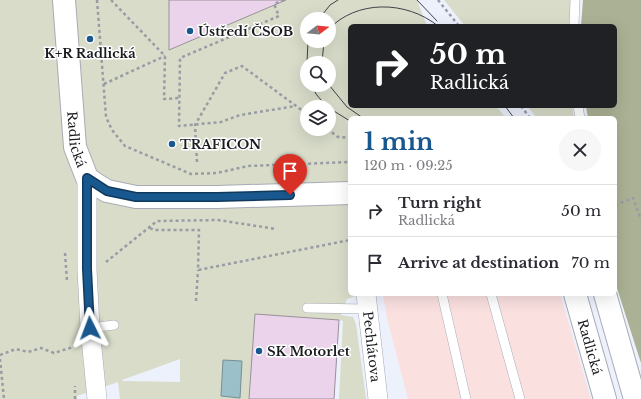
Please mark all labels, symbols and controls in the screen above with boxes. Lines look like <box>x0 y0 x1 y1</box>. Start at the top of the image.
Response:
north arrow <box>300 12 336 48</box>
map controls <box>300 12 336 136</box>
place label: Ústředí ČSOB <box>198 23 293 40</box>
marker: Ústředí ČSOB <box>185 26 195 36</box>
marker: K+R Radlická <box>85 34 95 44</box>
text: 50 m <box>430 37 506 72</box>
icon: right <box>364 40 416 92</box>
place label: K+R Radlická <box>44 45 136 62</box>
button: search <box>300 56 336 92</box>
text: Radlická <box>430 72 509 94</box>
button: layers <box>300 100 336 136</box>
street label: Radlická <box>64 111 91 171</box>
text: 1 min <box>364 127 434 156</box>
button: close <box>559 129 601 171</box>
place label: TRAFICON <box>180 136 261 153</box>
marker: TRAFICON <box>167 139 177 149</box>
pin <box>273 154 307 195</box>
text: 120 m · 09:25 <box>364 157 453 174</box>
icon: arrive <box>279 160 301 182</box>
text: Turn right <box>398 193 481 212</box>
icon: right <box>364 200 386 222</box>
text: 50 m <box>561 201 601 220</box>
text: Radlická <box>398 212 455 229</box>
icon: arrive <box>364 252 386 274</box>
text: Arrive at destination <box>398 253 559 272</box>
text: 70 m <box>571 253 610 272</box>
position arrow <box>69 307 111 349</box>
street label: Pechlátova <box>360 310 385 384</box>
street label: Radlická <box>574 317 606 377</box>
place label: SK Motorlet <box>267 343 350 360</box>
marker: SK Motorlet <box>254 346 264 356</box>

